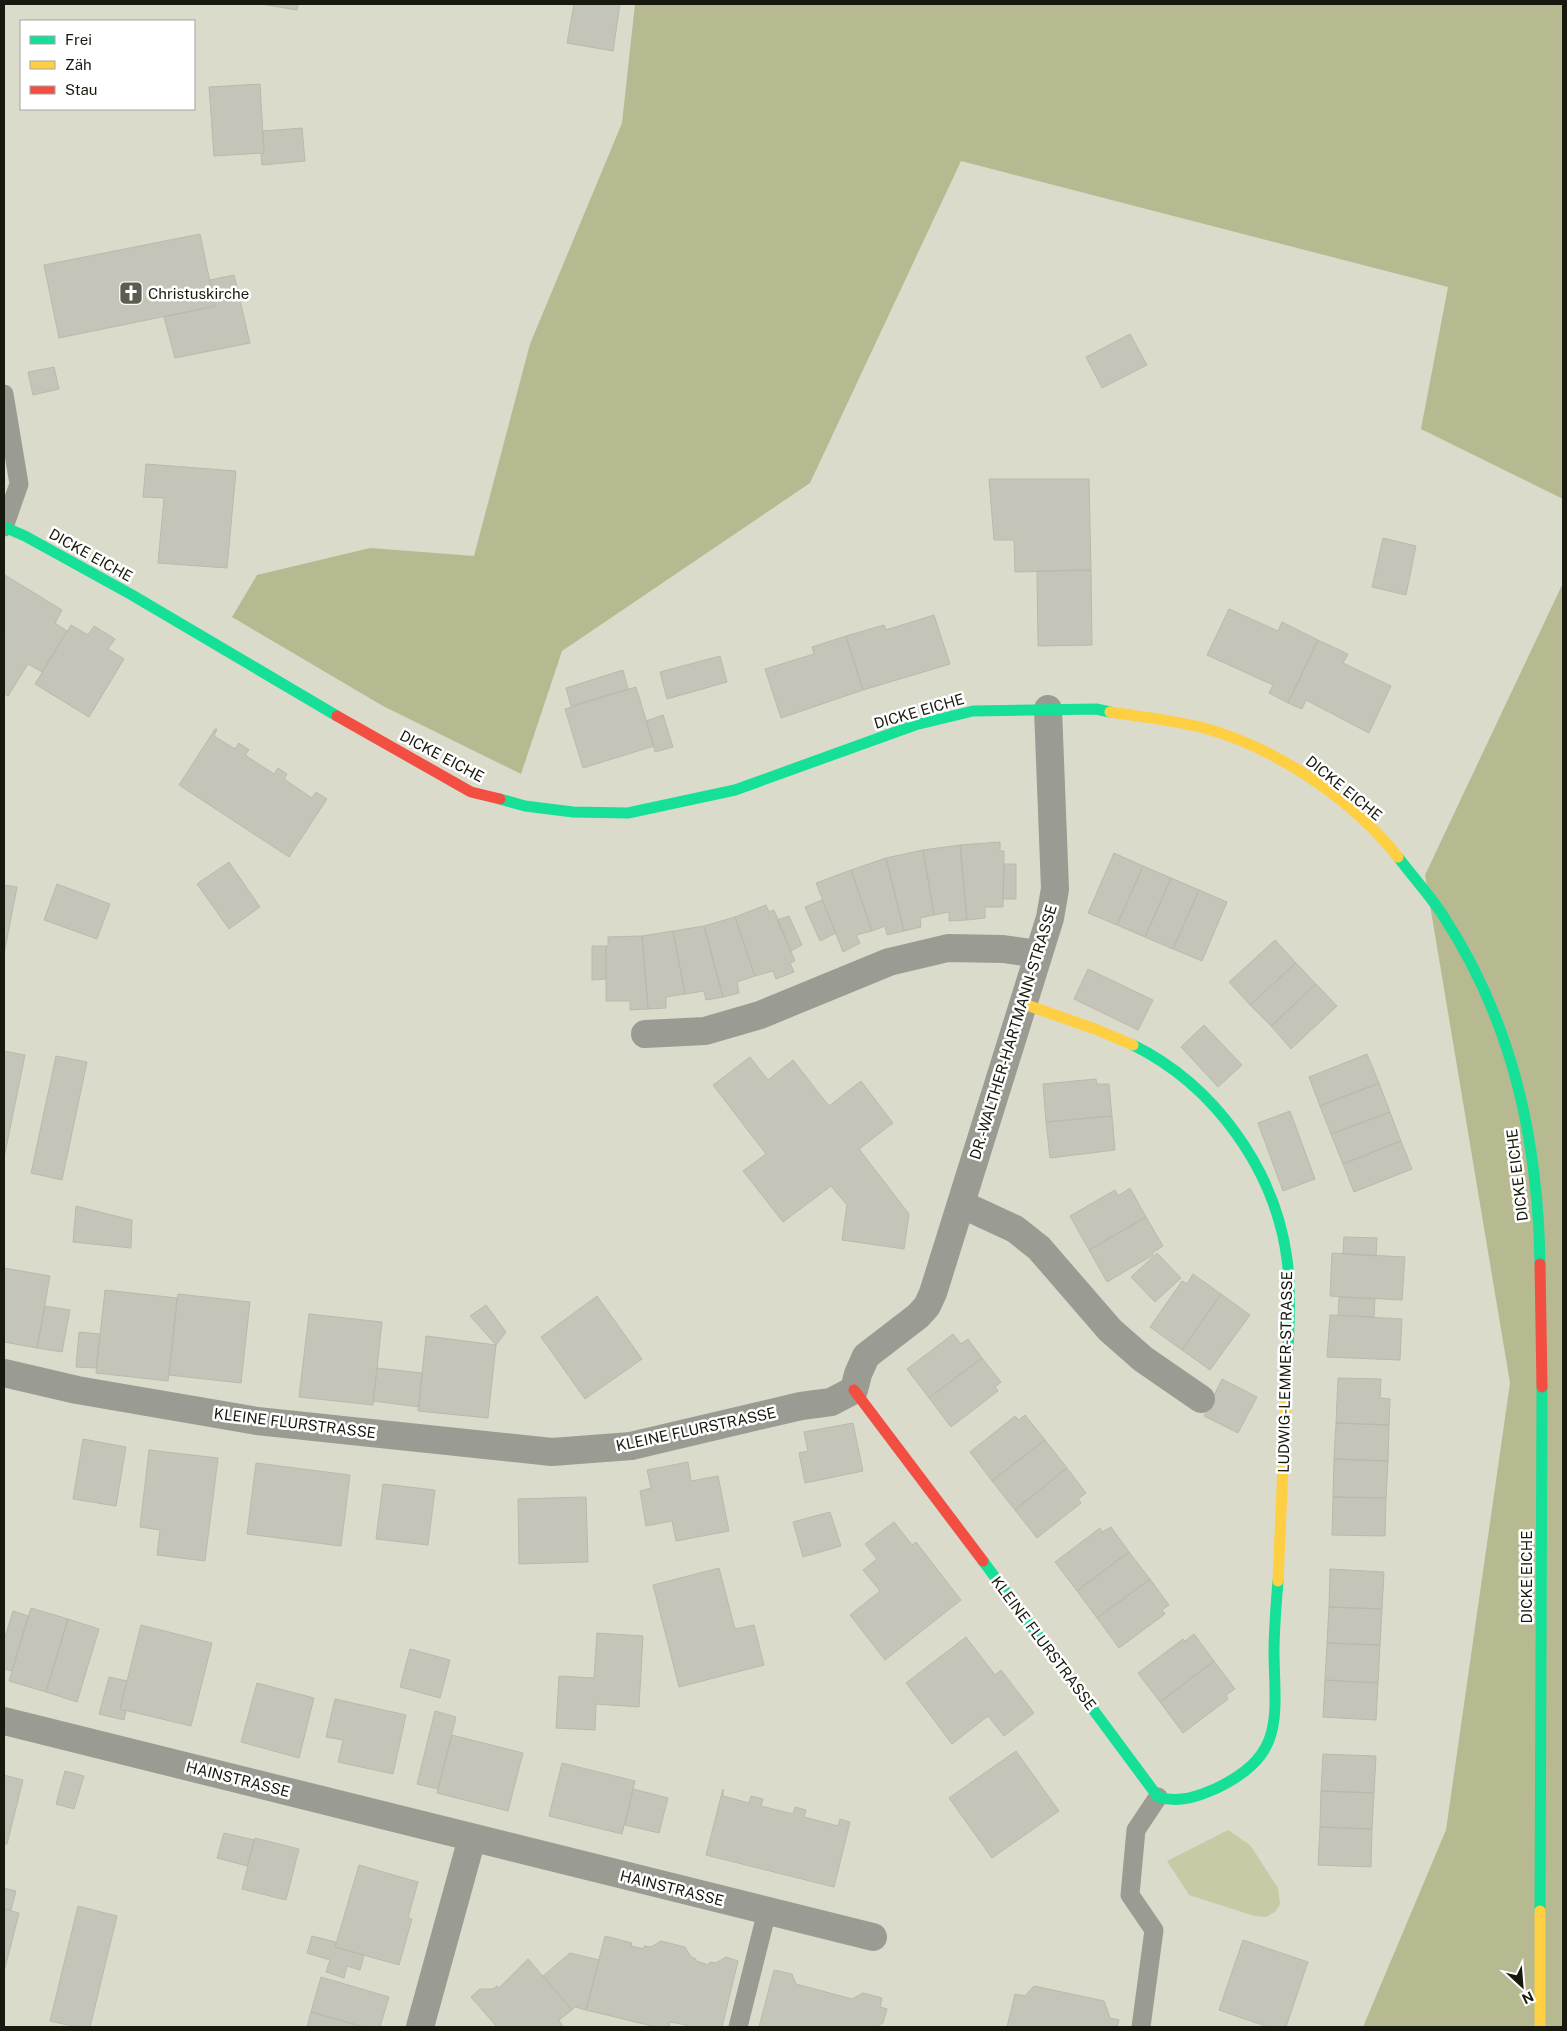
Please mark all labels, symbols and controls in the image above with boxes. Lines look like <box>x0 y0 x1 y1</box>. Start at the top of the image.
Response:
legend <box>20 20 195 110</box>
text: Frei <box>65 31 92 48</box>
text: Zäh <box>65 56 92 73</box>
text: Stau <box>65 81 98 98</box>
church icon: Christuskirche <box>118 280 144 306</box>
place label: Christuskirche <box>148 285 249 302</box>
street label: DICKE EICHE <box>46 525 136 585</box>
street label: DICKE EICHE <box>872 690 966 732</box>
street label: DICKE EICHE <box>397 727 487 785</box>
street label: DICKE EICHE <box>1303 752 1385 824</box>
street label: DR.-WALTHER-HARTMANN-STRASSE <box>966 903 1060 1161</box>
street label: DICKE EICHE <box>1503 1128 1531 1222</box>
street label: LUDWIG-LEMMER-STRASSE <box>1275 1271 1295 1473</box>
street label: KLEINE FLURSTRASSE <box>614 1404 778 1454</box>
street label: KLEINE FLURSTRASSE <box>213 1405 377 1441</box>
street label: DICKE EICHE <box>1518 1531 1535 1623</box>
street label: KLEINE FLURSTRASSE <box>988 1573 1100 1713</box>
street label: HAINSTRASSE <box>184 1758 292 1800</box>
street label: HAINSTRASSE <box>618 1867 726 1909</box>
north arrow <box>1497 1961 1547 2011</box>
text: N <box>1519 1988 1536 2007</box>

